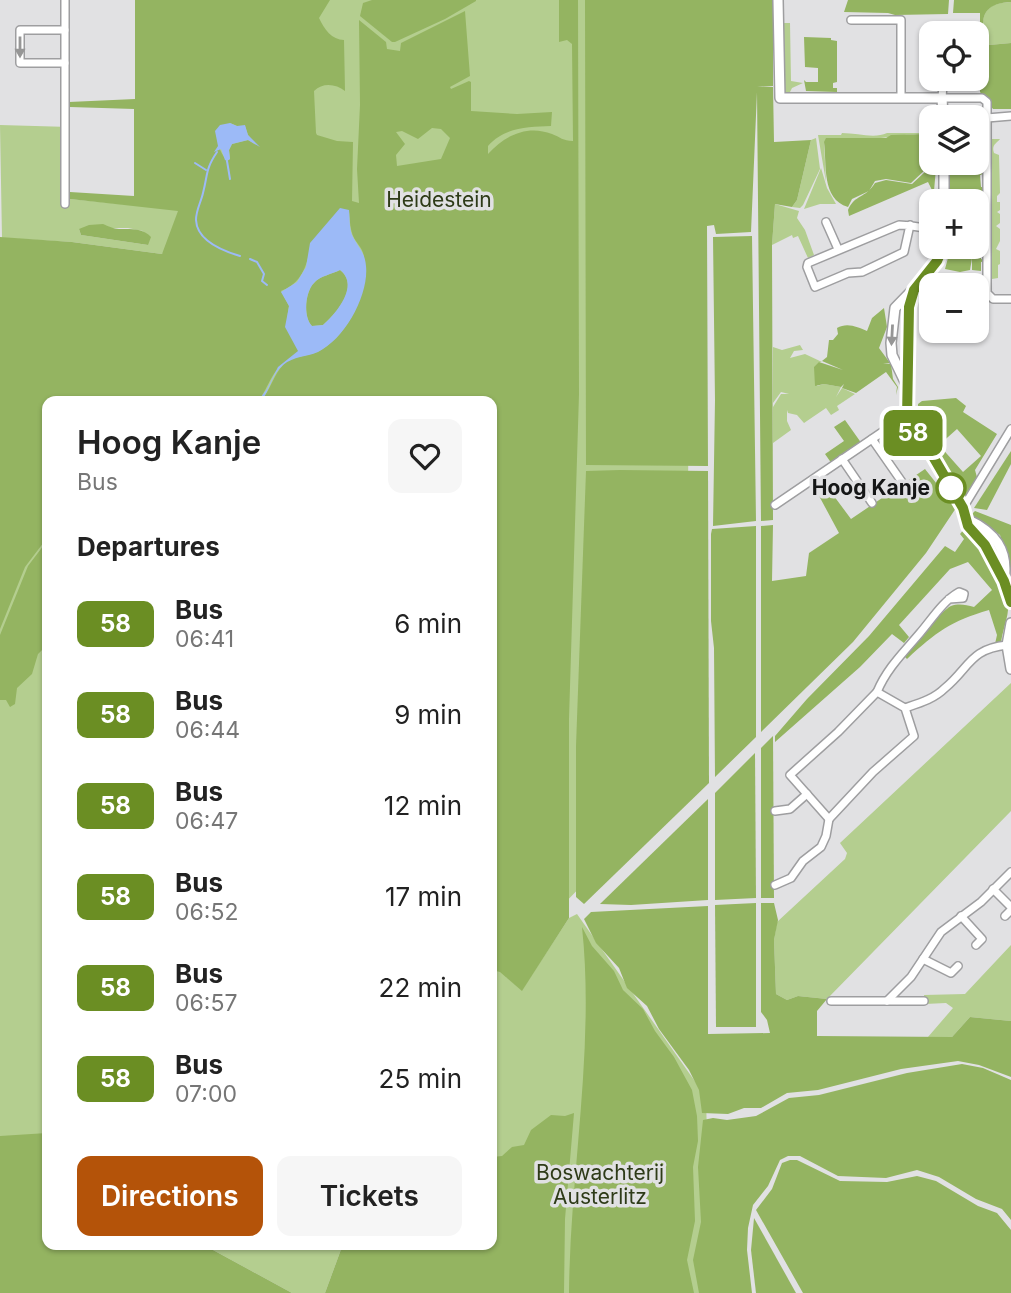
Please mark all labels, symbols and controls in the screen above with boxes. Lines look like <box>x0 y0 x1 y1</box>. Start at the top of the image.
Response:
map controls <box>919 21 989 343</box>
button: locate <box>919 21 989 91</box>
one-way arrow <box>14 36 26 58</box>
button: layers <box>919 105 989 175</box>
park label: Heidestein <box>386 187 492 212</box>
button: + <box>919 189 989 259</box>
button: − <box>919 273 989 343</box>
one-way arrow <box>886 324 897 346</box>
line badge: 58 <box>881 410 944 456</box>
text: 58 <box>898 418 928 447</box>
button: heart <box>388 419 462 493</box>
text: Hoog Kanje <box>77 422 261 462</box>
text: Bus <box>77 468 118 496</box>
marker: Hoog Kanje <box>936 473 966 503</box>
place label: Hoog Kanje <box>812 475 930 500</box>
text: Departures <box>77 531 220 562</box>
text: Bus <box>175 594 223 625</box>
text: 6 min <box>394 608 462 639</box>
text: 58 <box>100 609 131 638</box>
text: 06:41 <box>175 625 234 653</box>
text: Bus <box>175 685 223 716</box>
text: 9 min <box>394 699 462 730</box>
text: 58 <box>100 700 131 729</box>
text: 06:44 <box>175 716 240 744</box>
text: Bus <box>175 776 223 807</box>
text: 12 min <box>384 790 462 821</box>
text: 58 <box>100 791 131 820</box>
text: 06:47 <box>175 807 238 835</box>
text: Bus <box>175 867 223 898</box>
text: 17 min <box>385 881 462 912</box>
text: 58 <box>100 882 131 911</box>
text: 06:52 <box>175 898 238 926</box>
text: Bus <box>175 958 223 989</box>
text: 22 min <box>379 972 462 1003</box>
text: 58 <box>100 973 131 1002</box>
text: 06:57 <box>175 989 237 1017</box>
text: Bus <box>175 1049 223 1080</box>
text: 25 min <box>379 1063 462 1094</box>
text: 58 <box>100 1064 131 1093</box>
text: 07:00 <box>175 1080 237 1108</box>
button: Directions <box>77 1156 263 1236</box>
button: Tickets <box>277 1156 462 1236</box>
park label: Boswachterij Austerlitz <box>536 1160 664 1209</box>

